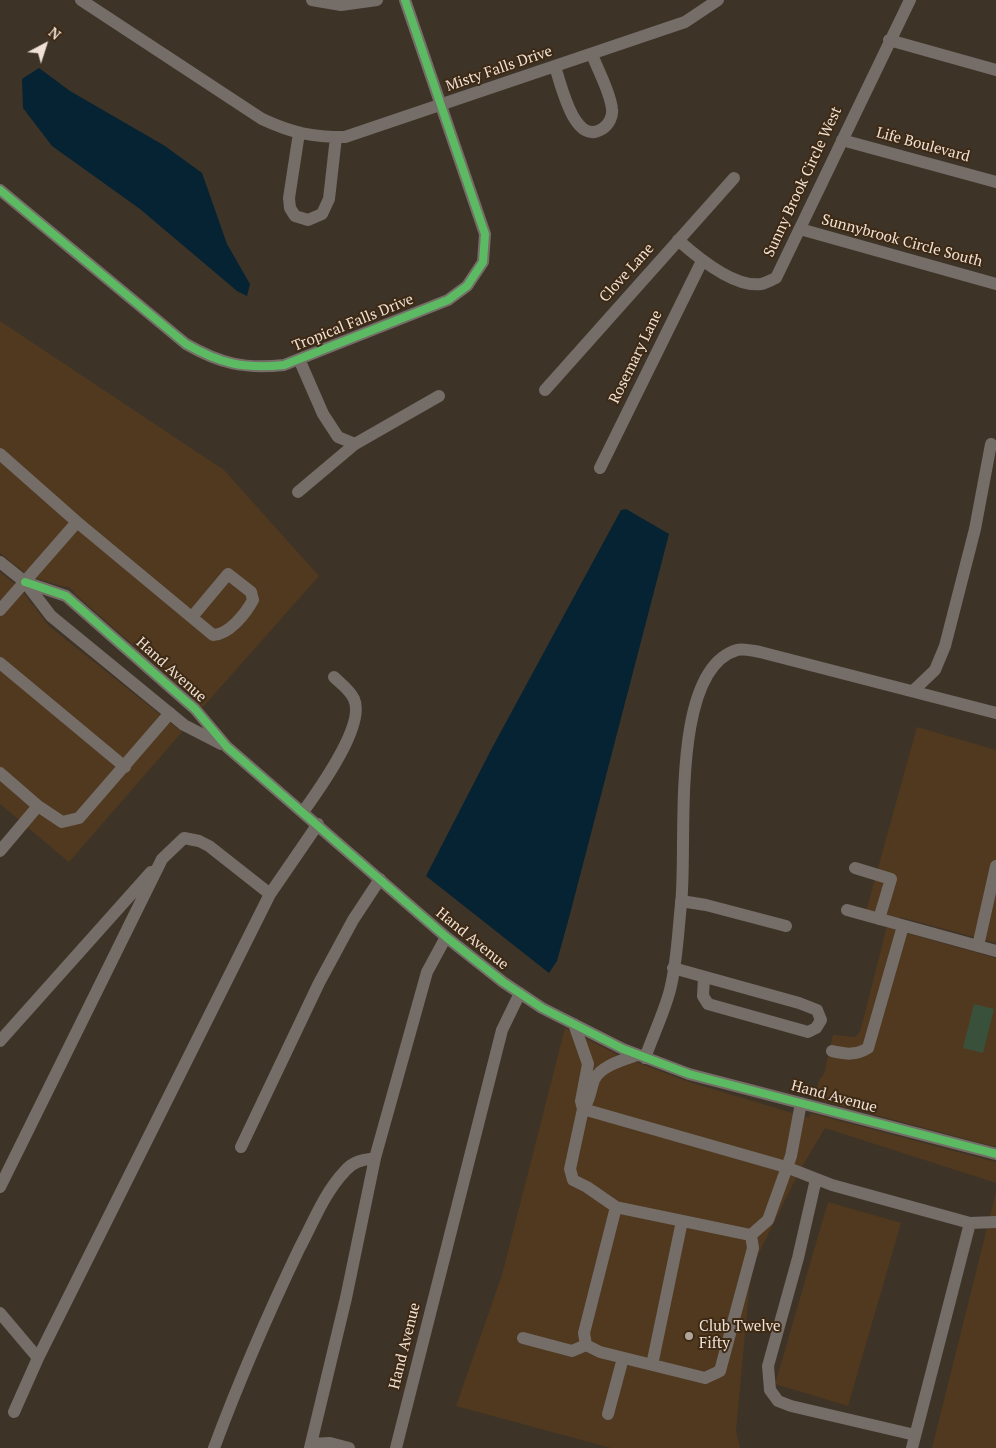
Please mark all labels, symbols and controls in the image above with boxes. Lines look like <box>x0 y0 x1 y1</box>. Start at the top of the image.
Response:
north arrow <box>20 20 70 70</box>
text: N <box>45 22 65 44</box>
street label: Misty Falls Drive <box>443 42 555 96</box>
street label: Sunny Brook Circle West <box>760 104 846 260</box>
street label: Life Boulevard <box>874 124 972 166</box>
street label: Sunnybrook Circle South <box>820 211 984 271</box>
street label: Clove Lane <box>596 240 658 306</box>
street label: Tropical Falls Drive <box>290 290 416 356</box>
street label: Rosemary Lane <box>606 307 666 407</box>
street label: Hand Avenue <box>132 634 210 706</box>
street label: Hand Avenue <box>432 904 512 974</box>
street label: Hand Avenue <box>789 1077 879 1117</box>
street label: Hand Avenue <box>386 1301 424 1391</box>
place label: Club Twelve Fifty <box>699 1318 781 1353</box>
marker: Club Twelve Fifty <box>683 1330 695 1342</box>

